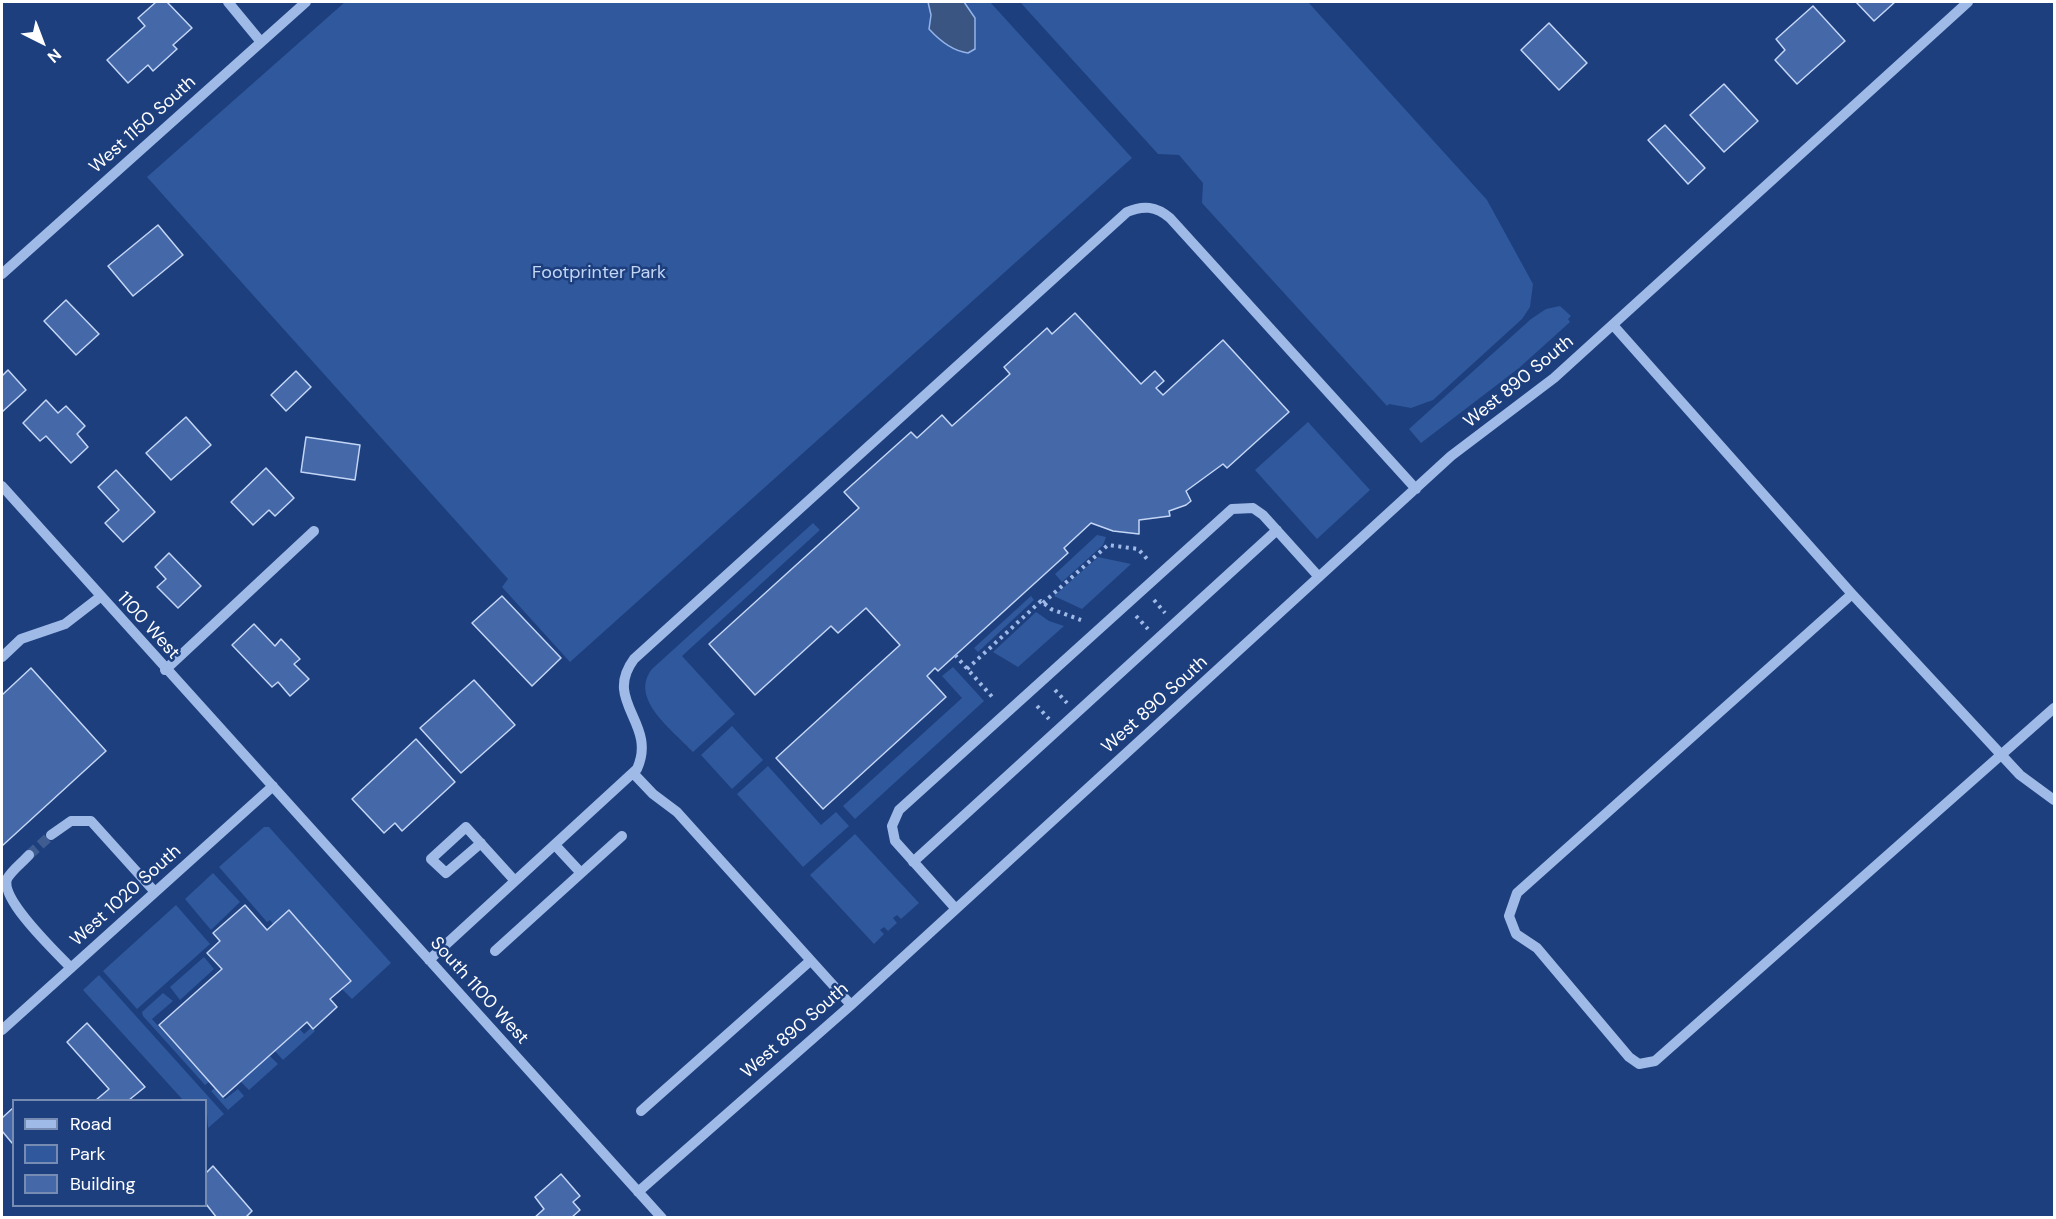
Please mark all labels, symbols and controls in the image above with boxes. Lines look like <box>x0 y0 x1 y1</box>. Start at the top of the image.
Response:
north arrow <box>12 12 72 72</box>
text: N <box>43 44 66 67</box>
street label: West 1150 South <box>85 72 201 178</box>
park label: Footprinter Park <box>532 262 666 284</box>
street label: West 890 South <box>1460 331 1578 433</box>
street label: 1100 West <box>112 588 184 664</box>
street label: West 890 South <box>1098 652 1212 758</box>
street label: West 1020 South <box>66 841 186 951</box>
street label: South 1100 West <box>425 933 533 1049</box>
street label: West 890 South <box>737 979 853 1083</box>
legend <box>12 1099 207 1207</box>
text: Road <box>70 1112 112 1136</box>
text: Park <box>70 1142 106 1166</box>
text: Building <box>70 1172 135 1196</box>

